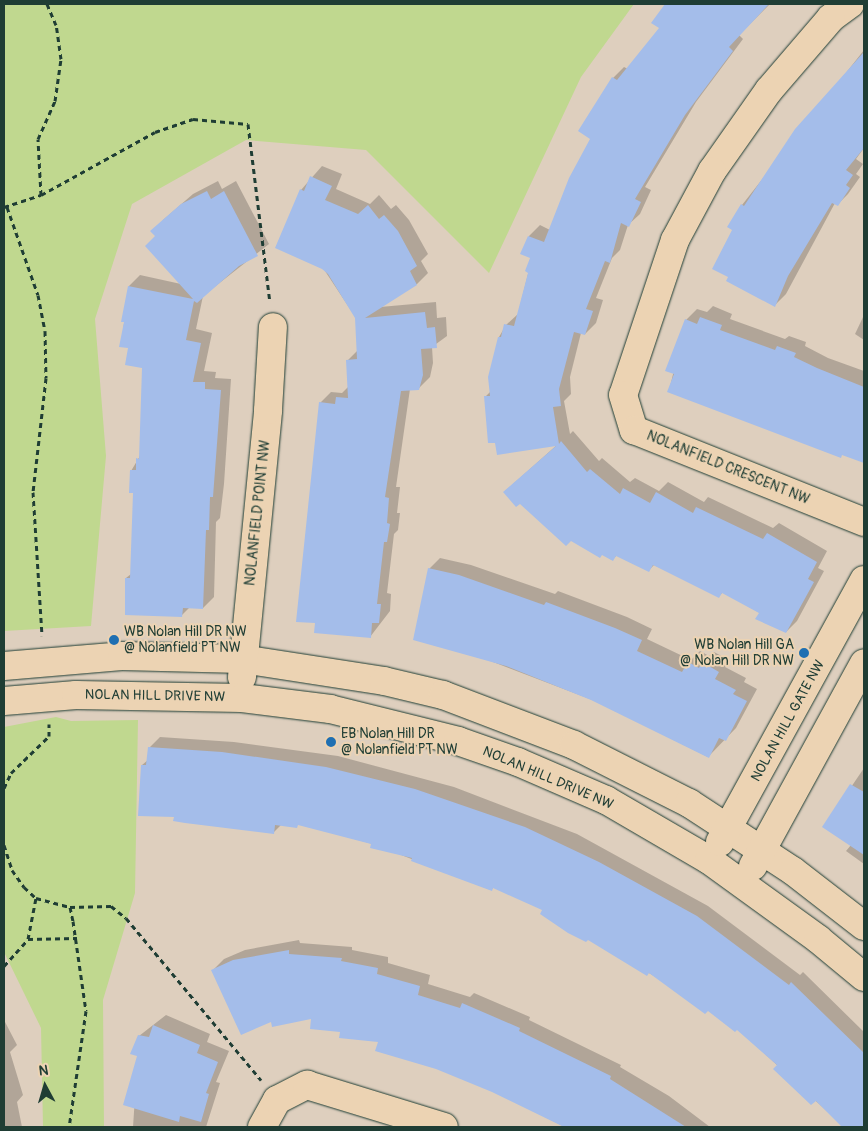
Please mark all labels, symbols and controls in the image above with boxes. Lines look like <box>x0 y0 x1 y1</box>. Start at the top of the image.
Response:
street label: NOLANFIELD CRESCENT NW <box>644 428 812 508</box>
street label: NOLANFIELD POINT NW <box>242 439 274 587</box>
place label: WB Nolan Hill DR NW @ Nolanfield PT NW <box>124 624 247 656</box>
marker: WB Nolan Hill DR NW @ Nolanfield PT NW <box>108 634 120 646</box>
place label: WB Nolan Hill GA @ Nolan Hill DR NW <box>680 637 794 670</box>
marker: WB Nolan Hill GA @ Nolan Hill DR NW <box>798 647 810 659</box>
street label: NOLAN HILL GATE NW <box>748 657 828 785</box>
street label: NOLAN HILL DRIVE NW <box>85 686 225 706</box>
place label: EB Nolan Hill DR @ Nolanfield PT NW <box>341 726 458 759</box>
marker: EB Nolan Hill DR @ Nolanfield PT NW <box>325 736 337 748</box>
street label: NOLAN HILL DRIVE NW <box>480 743 616 813</box>
north arrow <box>20 1061 70 1111</box>
text: N <box>38 1062 49 1080</box>

